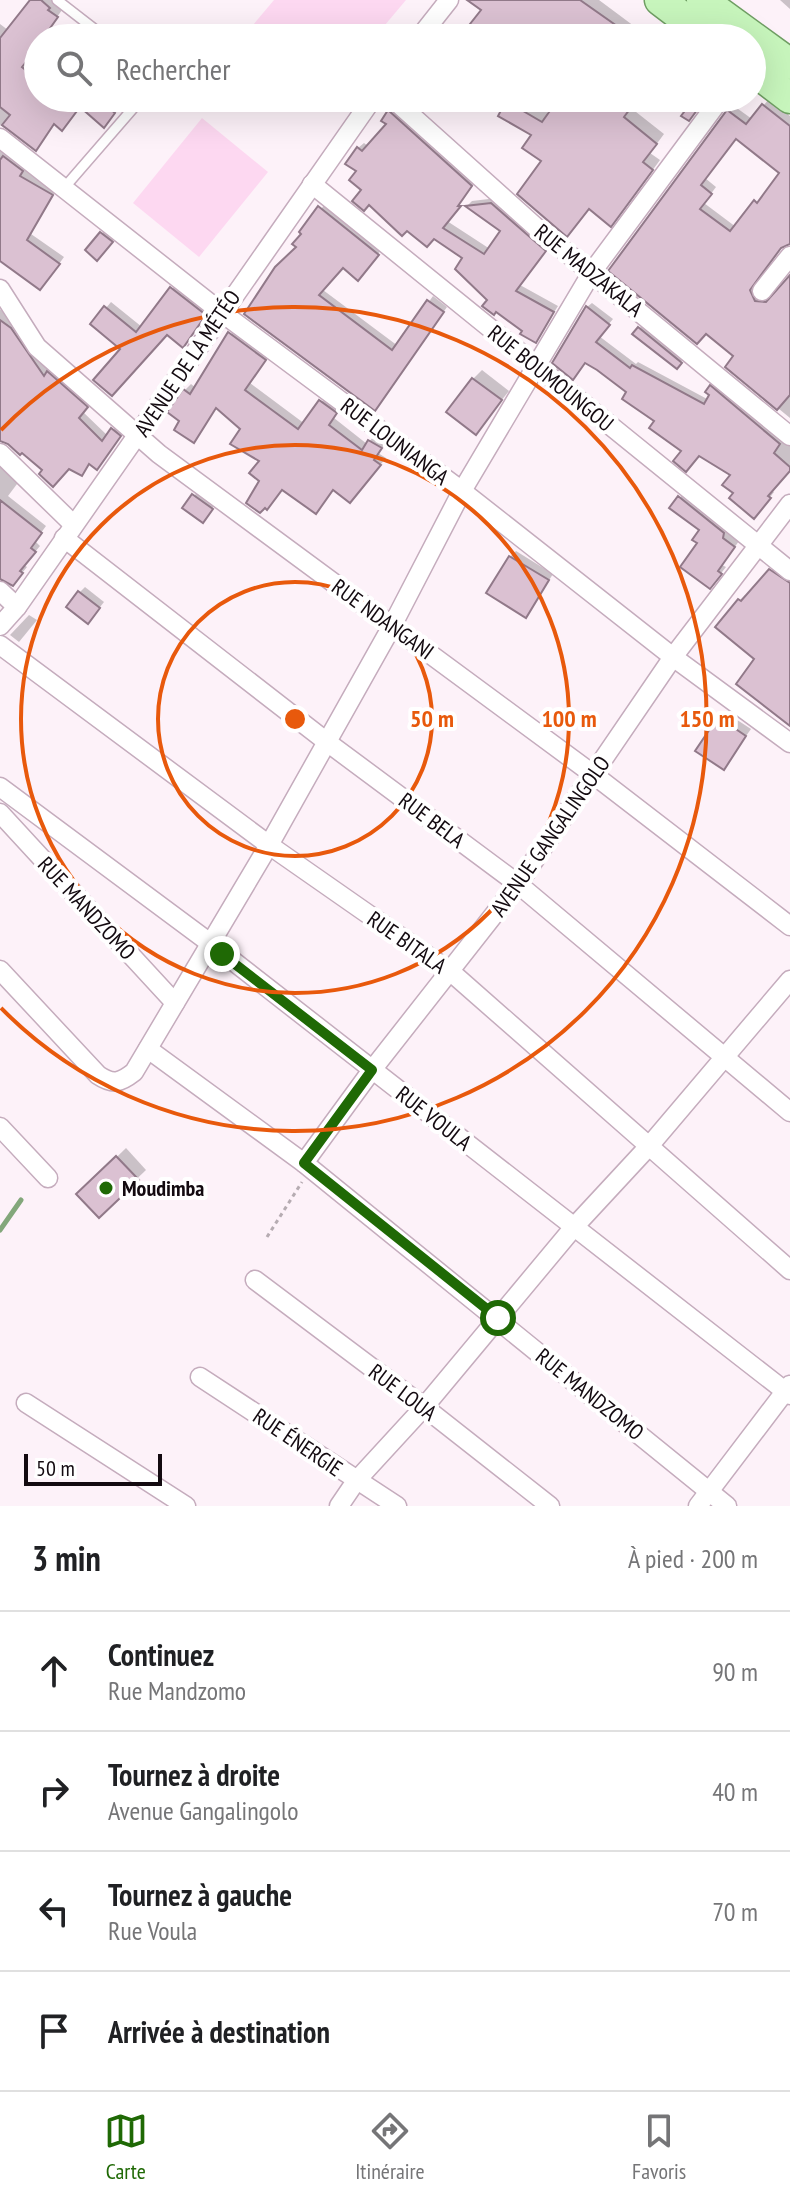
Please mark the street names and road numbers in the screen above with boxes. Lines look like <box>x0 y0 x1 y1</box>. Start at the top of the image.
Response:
street label: RUE MADZAKALA <box>529 218 649 323</box>
street label: AVENUE DE LA MÉTÉO <box>128 284 246 442</box>
street label: RUE BOUMOUNGOU <box>482 319 620 437</box>
street label: RUE LOUNIANGA <box>335 391 455 491</box>
street label: RUE NDANGANI <box>326 573 440 665</box>
street label: AVENUE GANGALINGOLO <box>484 750 616 922</box>
street label: RUE BELA <box>393 786 471 854</box>
street label: RUE MANDZOMO <box>32 851 142 965</box>
street label: RUE BITALA <box>362 905 453 980</box>
street label: RUE VOULA <box>391 1080 478 1157</box>
street label: RUE MANDZOMO <box>530 1342 650 1446</box>
street label: RUE LOUA <box>363 1357 443 1427</box>
street label: RUE ÉNERGIE <box>248 1402 348 1482</box>

